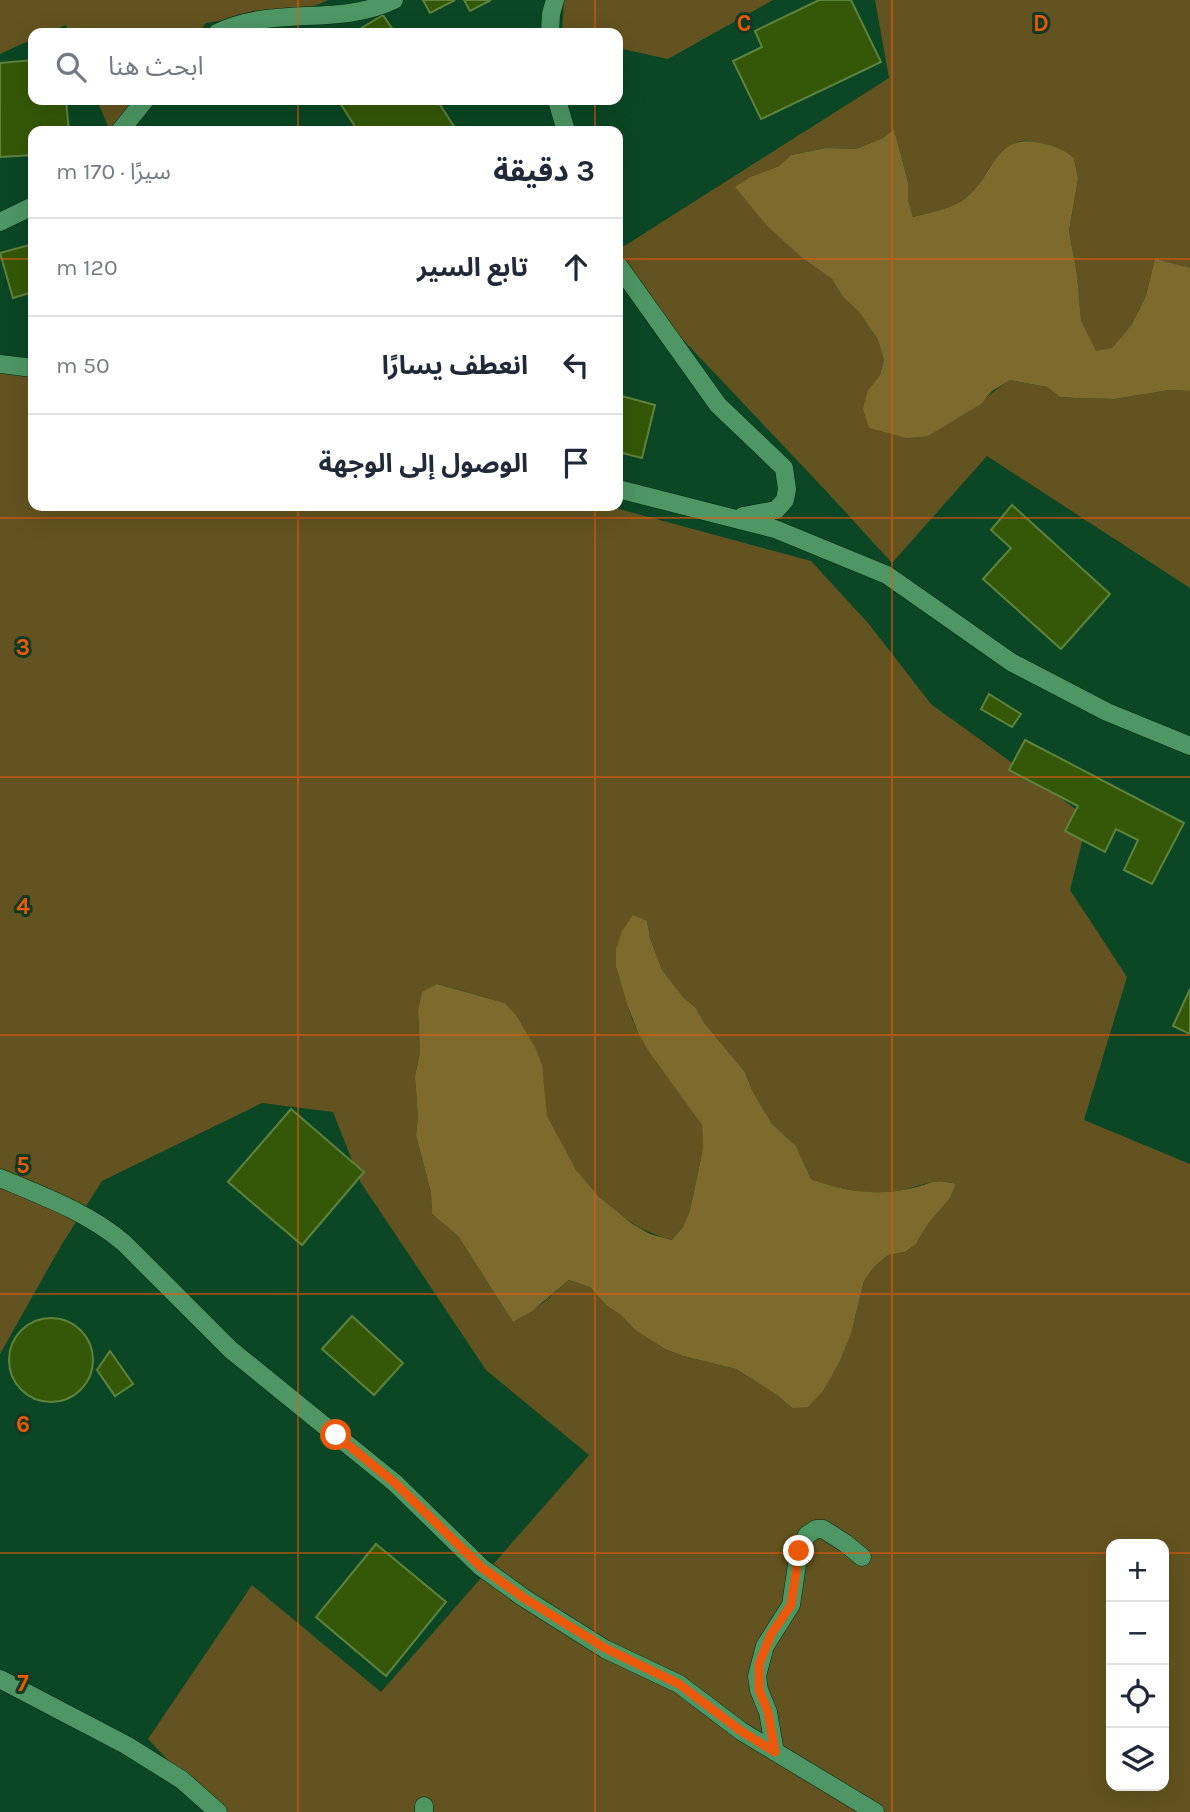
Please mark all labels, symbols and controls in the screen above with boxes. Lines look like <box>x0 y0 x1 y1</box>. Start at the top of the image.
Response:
text: C <box>737 10 751 37</box>
text: D <box>1033 10 1049 37</box>
search box <box>28 28 623 105</box>
icon: search <box>52 48 90 86</box>
text: ابحث هنا <box>108 51 204 82</box>
text: 3 دقيقة <box>493 153 595 189</box>
text: سيرًا · 170 m <box>56 158 171 185</box>
icon: ahead <box>557 248 595 286</box>
text: تابع السير <box>417 252 528 283</box>
text: 120 m <box>56 254 118 281</box>
icon: left <box>557 346 595 384</box>
text: انعطف يسارًا <box>382 350 528 381</box>
text: 50 m <box>56 352 110 379</box>
icon: arrive <box>557 444 595 482</box>
text: الوصول إلى الوجهة <box>319 448 528 479</box>
text: 3 <box>16 634 30 661</box>
text: 4 <box>16 893 30 920</box>
text: 5 <box>16 1152 30 1179</box>
text: 6 <box>16 1411 30 1438</box>
route start <box>320 1419 351 1450</box>
route end <box>783 1535 814 1566</box>
map controls <box>1106 1539 1169 1791</box>
button: + <box>1106 1539 1169 1602</box>
button: − <box>1106 1602 1169 1665</box>
button: locate <box>1106 1665 1169 1728</box>
text: 7 <box>17 1670 29 1697</box>
button: layers <box>1106 1728 1169 1791</box>

